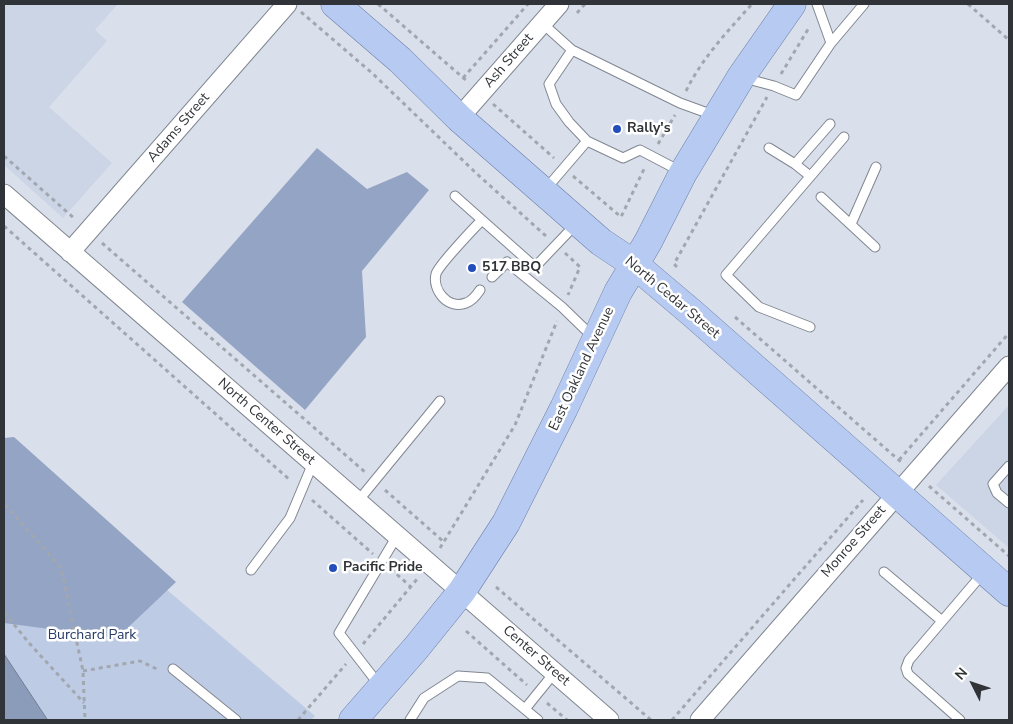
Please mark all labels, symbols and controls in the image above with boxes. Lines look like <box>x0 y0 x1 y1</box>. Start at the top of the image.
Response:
street label: Ash Street <box>481 30 537 92</box>
street label: Adams Street <box>144 90 214 166</box>
place label: Rally's <box>627 121 671 137</box>
marker: Rally's <box>611 123 623 135</box>
street label: North Cedar Street <box>621 253 723 343</box>
place label: 517 BBQ <box>482 260 541 276</box>
marker: 517 BBQ <box>466 262 478 274</box>
street label: East Oakland Avenue <box>546 304 618 434</box>
street label: North Center Street <box>214 375 318 469</box>
street label: Monroe Street <box>818 503 890 581</box>
place label: Pacific Pride <box>343 560 423 576</box>
marker: Pacific Pride <box>327 562 339 574</box>
street label: Center Street <box>499 622 573 690</box>
park label: Burchard Park <box>48 628 136 644</box>
north arrow <box>948 659 998 709</box>
text: N <box>951 664 972 684</box>

